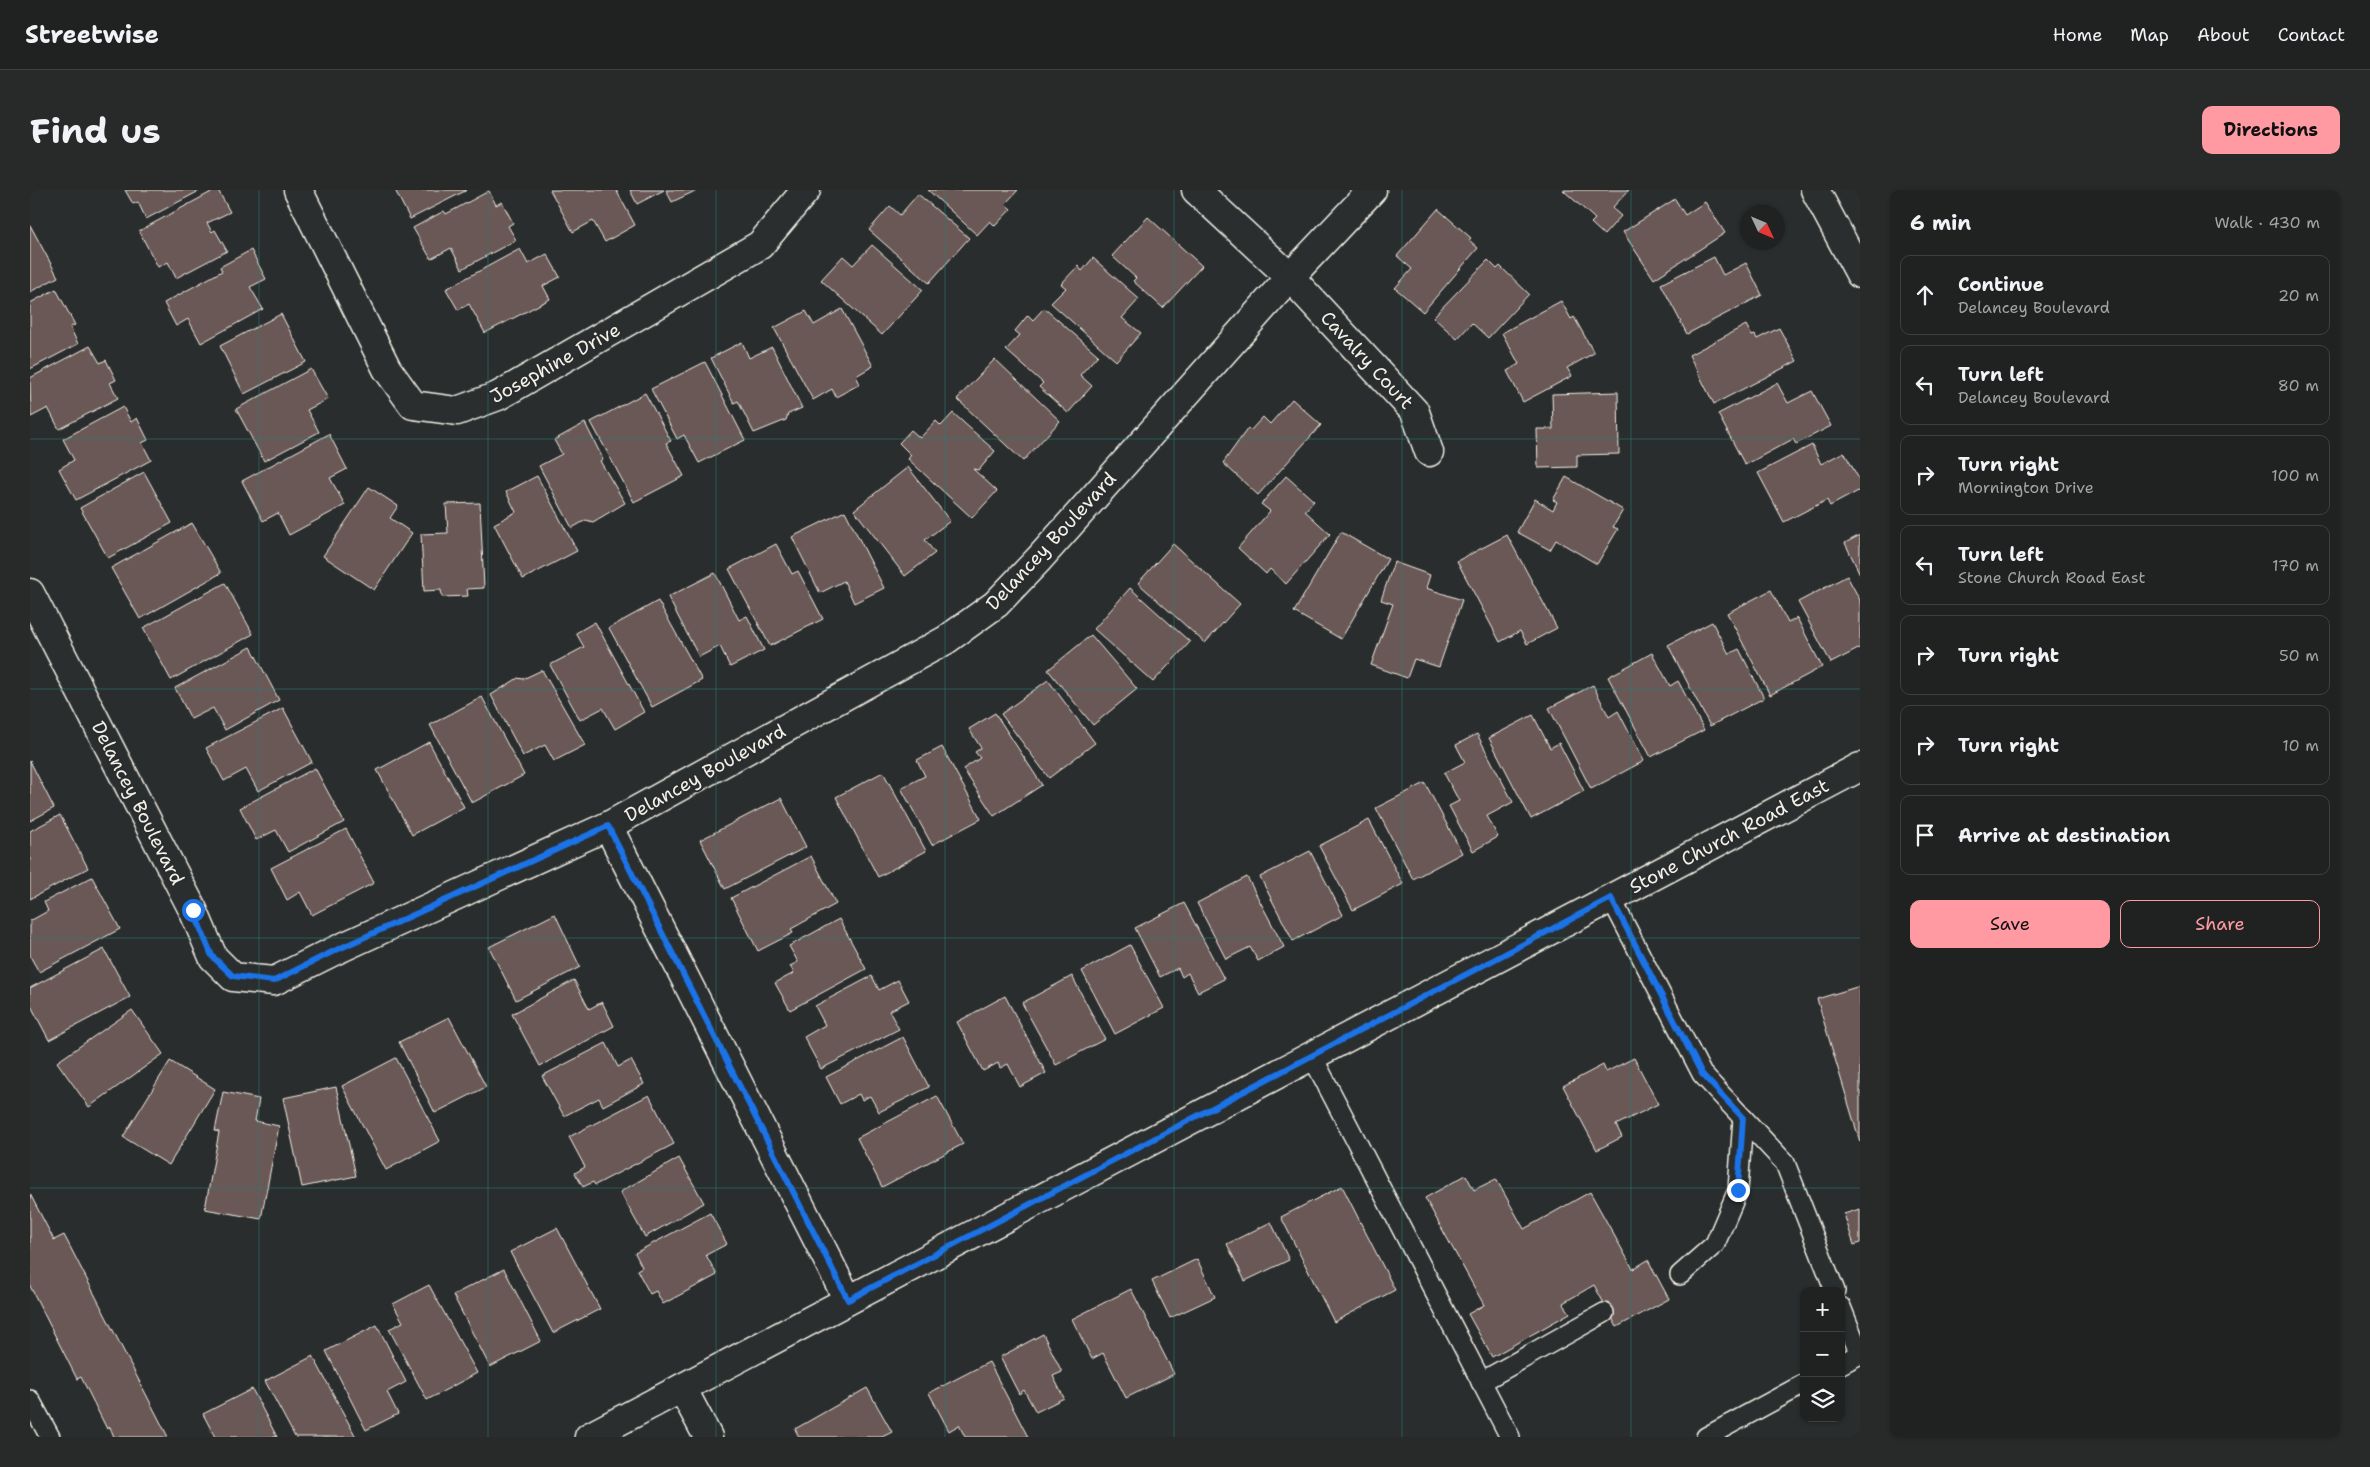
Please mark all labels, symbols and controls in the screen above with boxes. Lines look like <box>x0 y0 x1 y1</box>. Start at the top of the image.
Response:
text: Streetwise <box>25 19 159 51</box>
text: Home <box>2053 23 2102 47</box>
text: Map <box>2130 23 2169 47</box>
text: About <box>2197 23 2250 47</box>
text: Contact <box>2278 23 2345 47</box>
button: Directions <box>2202 106 2340 154</box>
text: Find us <box>30 107 161 154</box>
north arrow <box>1740 205 1785 250</box>
text: 6 min <box>1910 209 1971 237</box>
text: Walk · 430 m <box>2214 212 2320 233</box>
text: Continue <box>1958 272 2044 297</box>
icon: ahead <box>1911 281 1939 309</box>
text: 20 m <box>2278 285 2319 306</box>
text: Delancey Boulevard <box>1958 297 2110 318</box>
street label: Cavalry Court <box>1315 306 1419 414</box>
street label: Josephine Drive <box>486 317 624 409</box>
text: Turn left <box>1958 362 2044 387</box>
icon: left <box>1911 371 1939 399</box>
text: 80 m <box>2278 375 2319 396</box>
text: Delancey Boulevard <box>1958 387 2110 408</box>
text: Turn right <box>1958 452 2059 477</box>
icon: right <box>1911 461 1939 489</box>
text: 100 m <box>2271 465 2319 486</box>
street label: Delancey Boulevard <box>980 466 1122 616</box>
text: Mornington Drive <box>1958 477 2094 498</box>
text: Turn left <box>1958 542 2044 567</box>
icon: left <box>1911 551 1939 579</box>
text: 170 m <box>2272 555 2319 576</box>
text: Stone Church Road East <box>1958 567 2145 588</box>
icon: right <box>1911 641 1939 669</box>
text: Turn right <box>1958 643 2059 668</box>
text: 50 m <box>2279 645 2319 666</box>
street label: Delancey Boulevard <box>86 717 190 889</box>
street label: Delancey Boulevard <box>620 718 790 828</box>
icon: right <box>1911 731 1939 759</box>
text: Turn right <box>1958 733 2059 758</box>
text: 10 m <box>2282 735 2319 756</box>
street label: Stone Church Road East <box>1625 773 1833 899</box>
icon: arrive <box>1911 821 1939 849</box>
text: Arrive at destination <box>1958 823 2170 848</box>
route start <box>182 899 205 922</box>
button: Save <box>1910 900 2110 948</box>
button: Share <box>2120 900 2320 948</box>
route end <box>1727 1179 1750 1202</box>
map controls <box>1800 1287 1845 1422</box>
button: + <box>1800 1287 1845 1332</box>
button: − <box>1800 1332 1845 1377</box>
button: layers <box>1800 1377 1845 1422</box>

